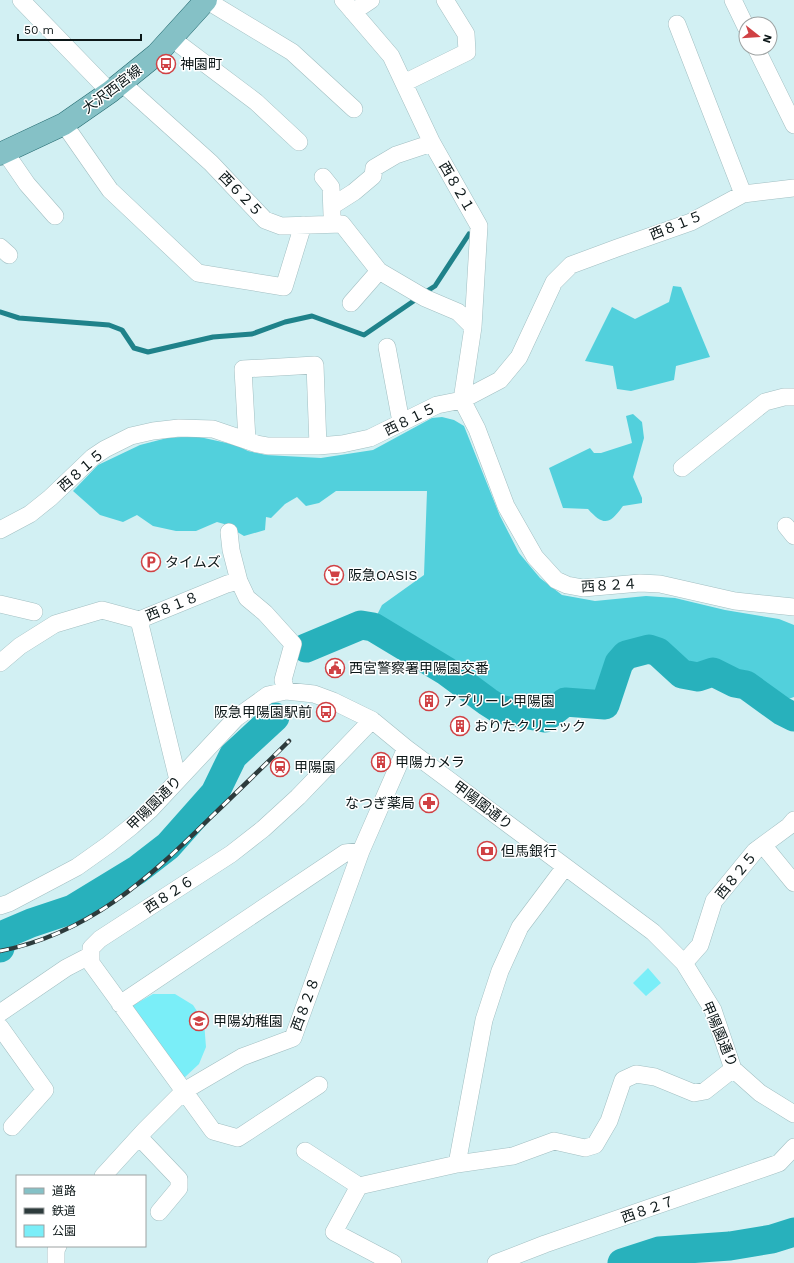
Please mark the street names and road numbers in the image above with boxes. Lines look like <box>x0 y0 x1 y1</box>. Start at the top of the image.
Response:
street label: 大沢西宮線 <box>79 62 145 116</box>
street label: 西８２１ <box>436 159 478 215</box>
street label: 西６２５ <box>216 168 266 220</box>
street label: 西８１５ <box>647 207 705 243</box>
street label: 西８１５ <box>381 400 439 438</box>
street label: 西８１５ <box>55 446 107 494</box>
street label: 西８２４ <box>581 576 637 594</box>
street label: 西８１８ <box>143 588 201 624</box>
street label: 甲陽園通り <box>124 773 184 833</box>
street label: 甲陽園通り <box>450 778 516 832</box>
street label: 西８２５ <box>712 848 760 902</box>
street label: 西８２６ <box>141 872 197 916</box>
street label: 西８２８ <box>288 975 322 1033</box>
street label: 甲陽園通り <box>699 999 741 1069</box>
street label: 西８２７ <box>619 1192 677 1226</box>

